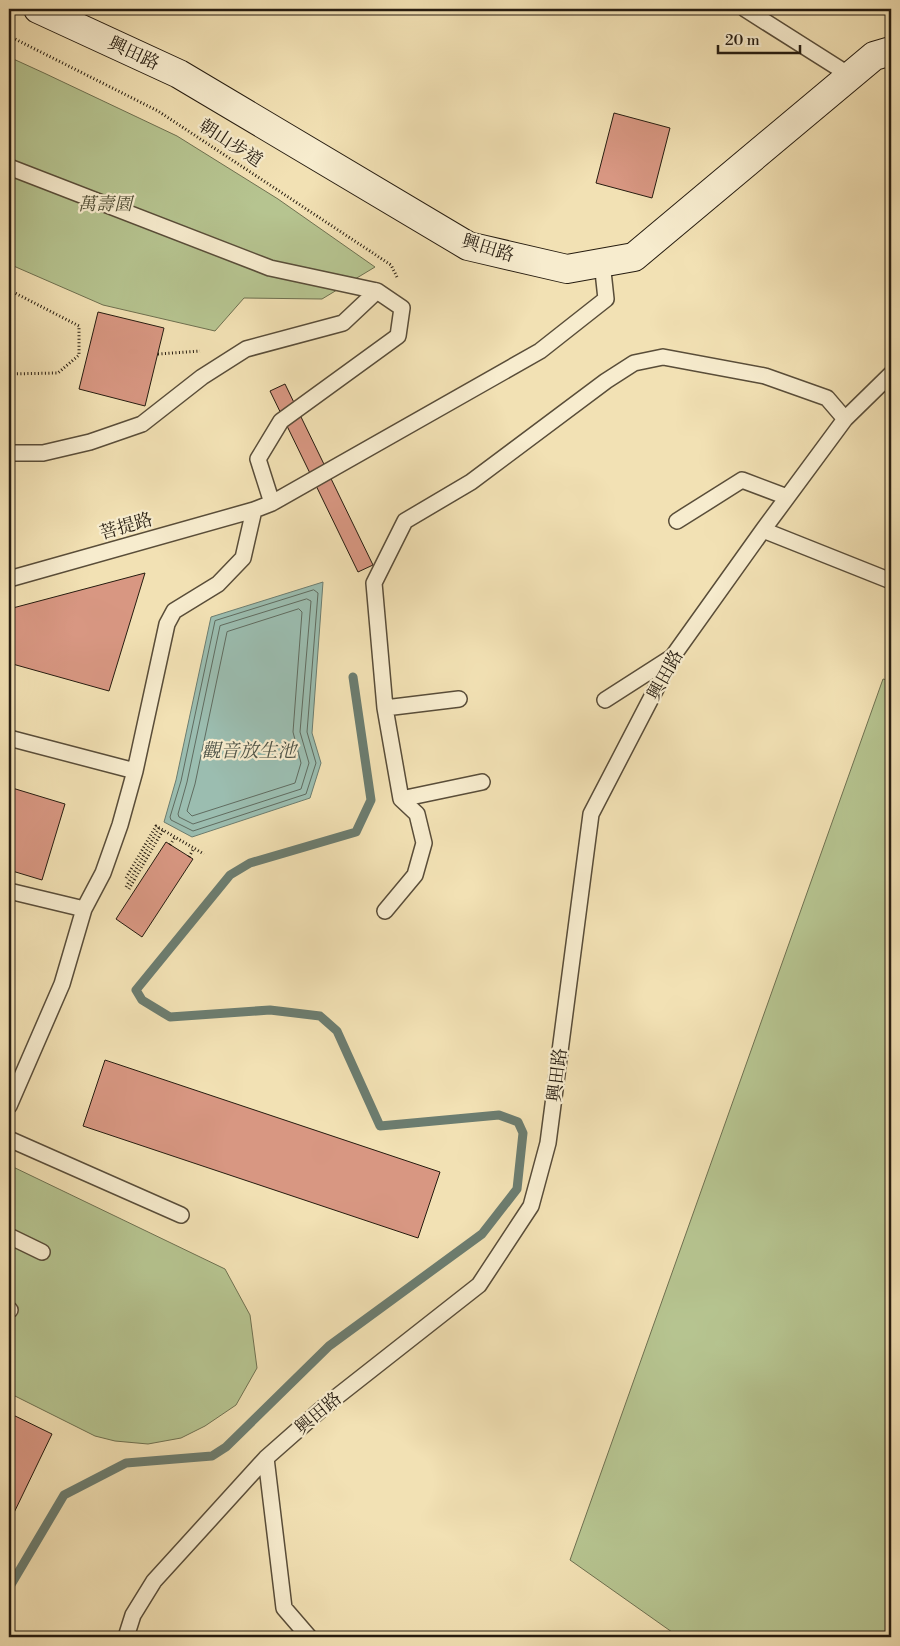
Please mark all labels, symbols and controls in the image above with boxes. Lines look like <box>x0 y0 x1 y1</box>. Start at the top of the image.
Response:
scale bar <box>718 22 800 54</box>
text: 20 m <box>725 31 760 50</box>
street label: 興田路 <box>104 32 163 75</box>
street label: 朝山步道 <box>194 114 267 173</box>
park label: 萬壽園 <box>78 193 135 216</box>
street label: 興田路 <box>459 230 517 267</box>
street label: 菩提路 <box>97 508 155 545</box>
street label: 興田路 <box>642 646 689 704</box>
water label: 觀音放生池 <box>201 739 298 763</box>
street label: 興田路 <box>543 1047 572 1103</box>
street label: 興田路 <box>290 1387 346 1440</box>

